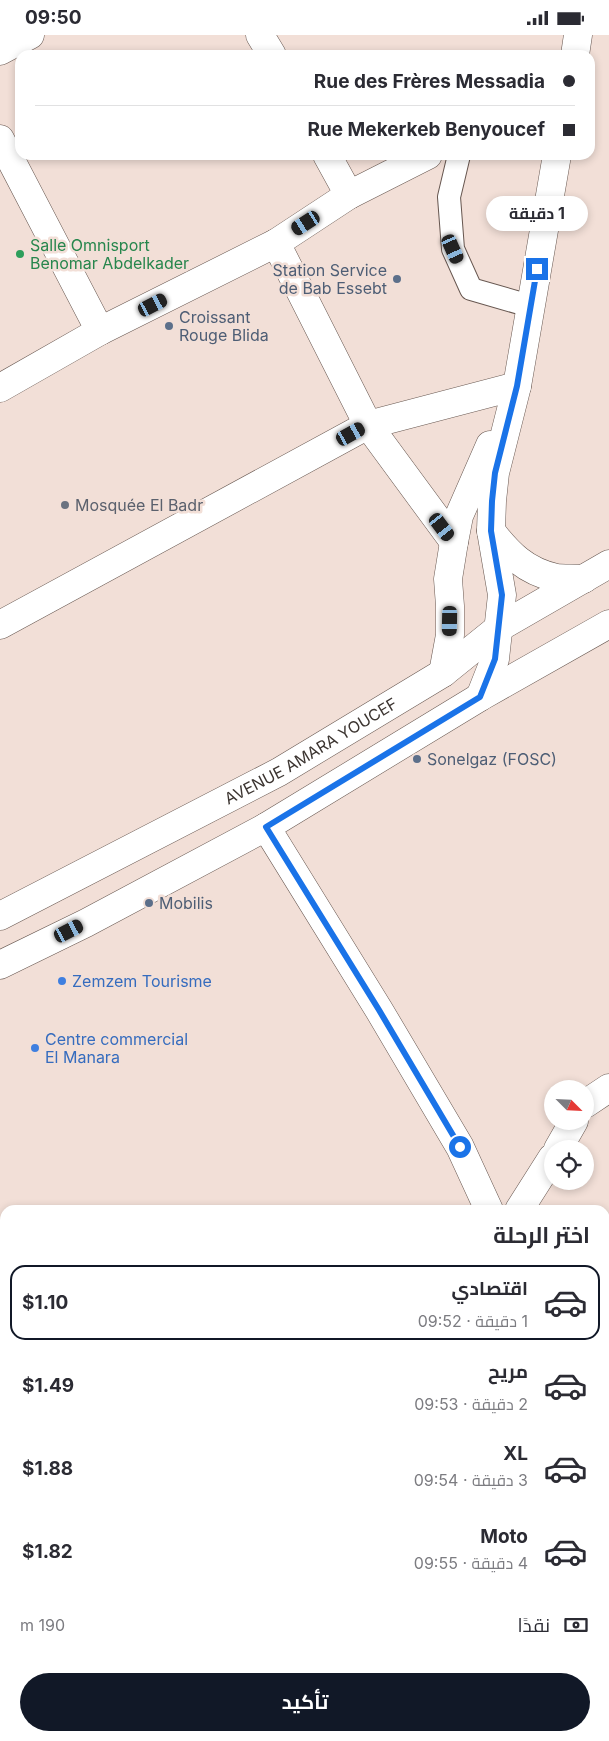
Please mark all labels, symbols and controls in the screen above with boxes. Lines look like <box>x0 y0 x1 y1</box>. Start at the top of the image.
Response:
text: 09:50 <box>25 6 81 29</box>
text: Rue des Frères Messadia <box>314 70 545 93</box>
text: Rue Mekerkeb Benyoucef <box>307 118 545 141</box>
callout: 1 دقيقة <box>486 197 588 231</box>
text: 1 دقيقة <box>509 203 565 223</box>
car <box>289 209 322 237</box>
car <box>440 232 465 266</box>
place label: Salle Omnisport Benomar Abdelkader <box>30 235 189 273</box>
marker: Salle Omnisport Benomar Abdelkader <box>14 248 26 260</box>
route end <box>526 258 548 280</box>
place label: Station Service de Bab Essebt <box>273 260 387 298</box>
marker: Station Service de Bab Essebt <box>391 273 403 285</box>
car <box>136 292 169 318</box>
place label: Croissant Rouge Blida <box>179 307 269 345</box>
marker: Croissant Rouge Blida <box>163 320 175 332</box>
car <box>334 420 367 448</box>
place label: Mosquée El Badr <box>75 495 203 515</box>
marker: Mosquée El Badr <box>59 499 71 511</box>
car <box>426 511 457 543</box>
car <box>442 606 457 636</box>
street label: AVENUE AMARA YOUCEF <box>221 693 401 808</box>
place label: Sonelgaz (FOSC) <box>427 749 557 769</box>
marker: Sonelgaz (FOSC) <box>411 753 423 765</box>
place label: Mobilis <box>159 893 213 913</box>
marker: Mobilis <box>143 897 155 909</box>
car <box>52 918 85 944</box>
place label: Zemzem Tourisme <box>72 971 212 991</box>
marker: Zemzem Tourisme <box>56 975 68 987</box>
place label: Centre commercial El Manara <box>45 1029 188 1067</box>
marker: Centre commercial El Manara <box>29 1042 41 1054</box>
north arrow <box>544 1080 594 1130</box>
map controls <box>544 1080 594 1190</box>
route start <box>449 1136 471 1158</box>
button: locate <box>544 1140 594 1190</box>
text: اختر الرحلة <box>493 1222 590 1248</box>
text: اقتصادي <box>452 1277 528 1300</box>
icon: car <box>543 1280 588 1325</box>
text: $1.10 <box>22 1291 68 1314</box>
text: 1 دقيقة · 09:52 <box>418 1311 528 1331</box>
text: مريح <box>488 1360 528 1383</box>
icon: car <box>543 1363 588 1408</box>
text: $1.49 <box>22 1374 74 1397</box>
text: 2 دقيقة · 09:53 <box>414 1394 528 1414</box>
text: XL <box>503 1442 528 1465</box>
icon: car <box>543 1446 588 1491</box>
text: $1.88 <box>22 1457 73 1480</box>
text: 3 دقيقة · 09:54 <box>414 1470 528 1490</box>
text: Moto <box>480 1525 528 1548</box>
icon: car <box>543 1529 588 1574</box>
text: $1.82 <box>22 1540 73 1563</box>
text: 4 دقيقة · 09:55 <box>414 1553 528 1573</box>
icon: cash <box>562 1611 590 1639</box>
text: نقدًا <box>518 1614 550 1637</box>
text: 190 m <box>20 1615 65 1635</box>
button: تأكيد <box>20 1673 590 1731</box>

